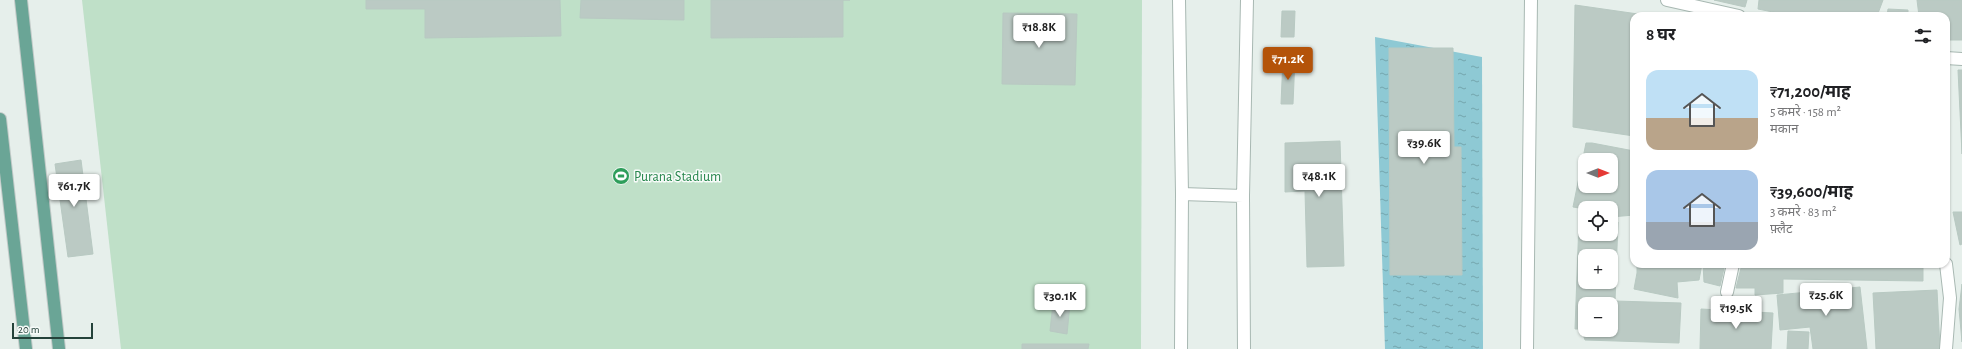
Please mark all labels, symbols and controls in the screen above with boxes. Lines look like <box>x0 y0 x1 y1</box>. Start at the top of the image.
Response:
pin: ₹18.8K <box>1006 15 1072 49</box>
text: ₹18.8K <box>1022 21 1056 34</box>
icon: filters <box>1912 25 1934 47</box>
text: 8 घर <box>1646 26 1675 43</box>
pin: ₹71.2K <box>1255 47 1321 81</box>
text: ₹71.2K <box>1272 53 1304 66</box>
text: ₹71,200/माह <box>1770 83 1851 100</box>
icon: home <box>1678 86 1726 134</box>
text: 5 कमरे · 158 m² <box>1770 106 1841 119</box>
text: मकान <box>1770 123 1798 136</box>
pin: ₹39.6K <box>1391 131 1457 165</box>
text: ₹39.6K <box>1407 137 1441 150</box>
north arrow <box>1578 153 1618 193</box>
map controls <box>1578 153 1618 337</box>
pin: ₹48.1K <box>1286 164 1352 198</box>
sports icon: Purana Stadium <box>611 166 631 186</box>
place label: Purana Stadium <box>634 170 721 184</box>
text: ₹48.1K <box>1302 170 1336 183</box>
pin: ₹61.7K <box>41 174 107 208</box>
text: ₹61.7K <box>58 180 90 193</box>
text: ₹39,600/माह <box>1770 183 1853 200</box>
icon: home <box>1678 186 1726 234</box>
button: locate <box>1578 201 1618 241</box>
text: 3 कमरे · 83 m² <box>1770 206 1836 219</box>
text: फ़्लैट <box>1770 223 1793 236</box>
button: + <box>1578 249 1618 289</box>
pin: ₹25.6K <box>1793 283 1859 317</box>
pin: ₹30.1K <box>1027 284 1093 318</box>
text: ₹25.6K <box>1809 289 1843 302</box>
text: ₹30.1K <box>1043 290 1077 303</box>
pin: ₹19.5K <box>1703 296 1769 330</box>
button: − <box>1578 297 1618 337</box>
text: ₹19.5K <box>1720 302 1752 315</box>
scale bar <box>12 321 93 340</box>
text: 20 m <box>18 324 39 335</box>

